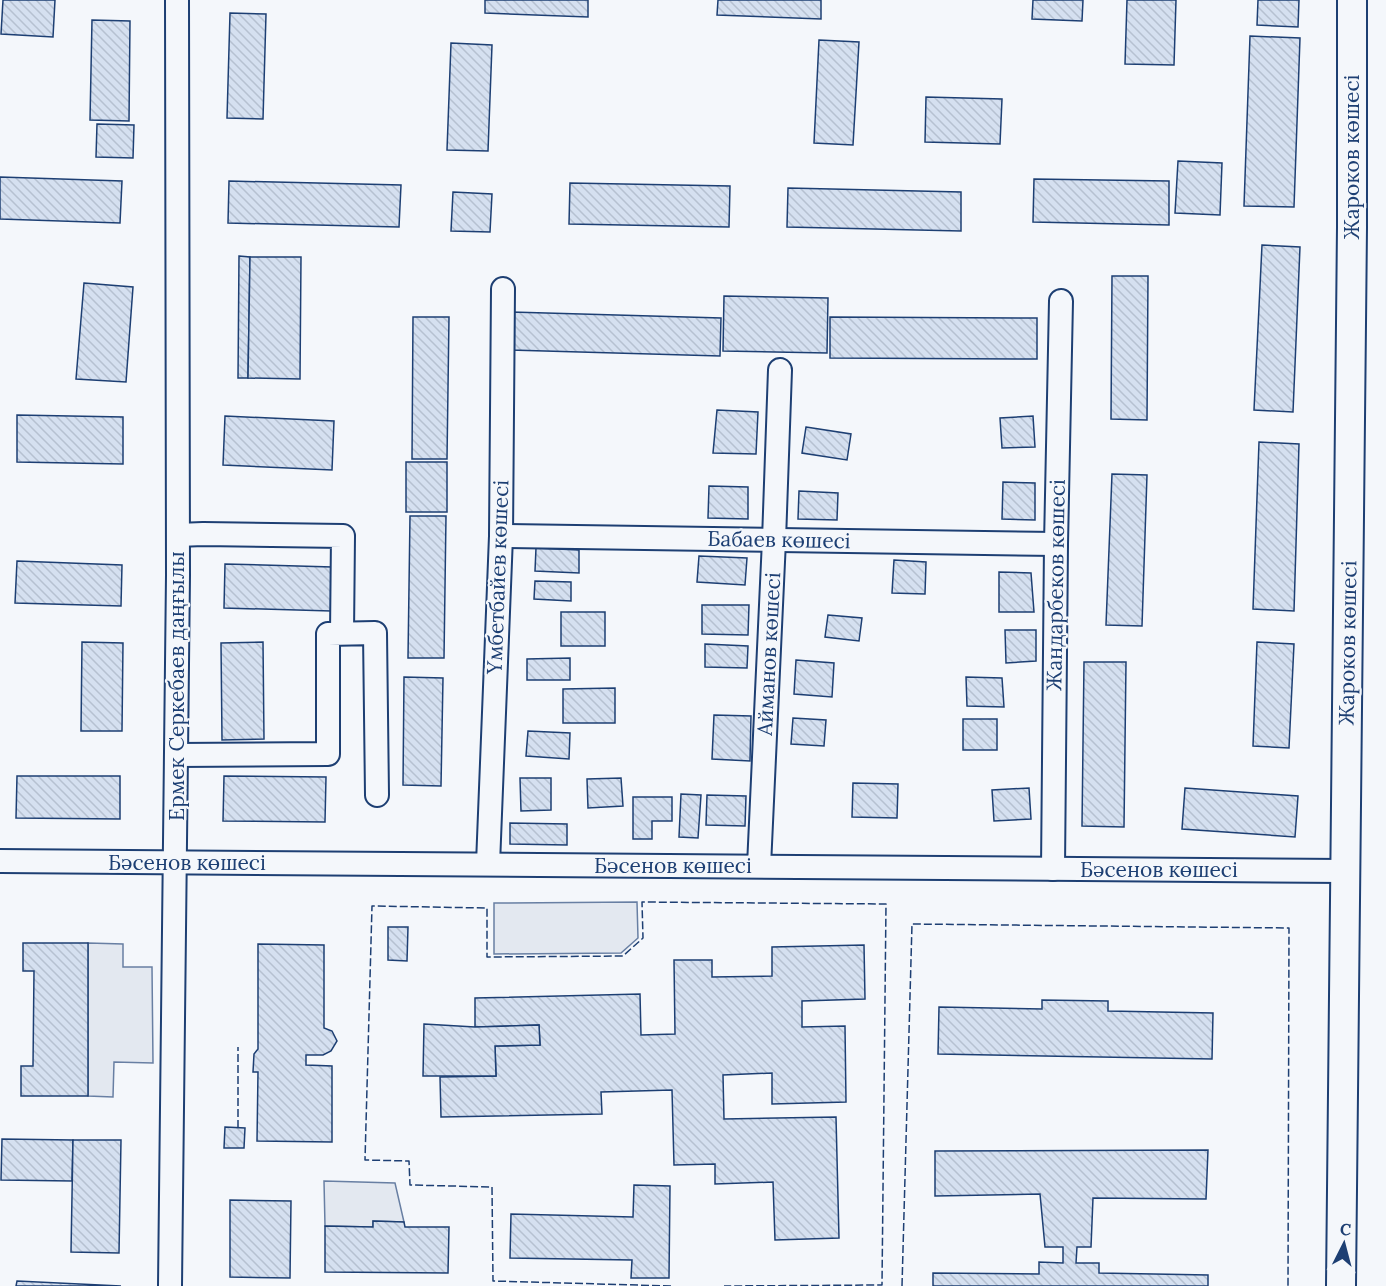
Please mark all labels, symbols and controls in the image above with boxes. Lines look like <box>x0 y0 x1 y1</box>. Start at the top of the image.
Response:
street label: Жароков көшесі <box>1338 74 1365 239</box>
street label: Үмбетбайев көшесі <box>481 479 514 676</box>
street label: Жандарбеков көшесі <box>1040 479 1071 691</box>
street label: Бабаев көшесі <box>707 525 851 554</box>
street label: Ермек Серкебаев даңғылы <box>163 551 190 821</box>
street label: Жароков көшесі <box>1333 560 1362 726</box>
street label: Айманов көшесі <box>751 571 786 737</box>
street label: Бәсенов көшесі <box>108 849 266 876</box>
street label: Бәсенов көшесі <box>594 852 752 879</box>
street label: Бәсенов көшесі <box>1080 856 1238 883</box>
north arrow <box>1314 1214 1374 1274</box>
text: С <box>1339 1219 1352 1240</box>

